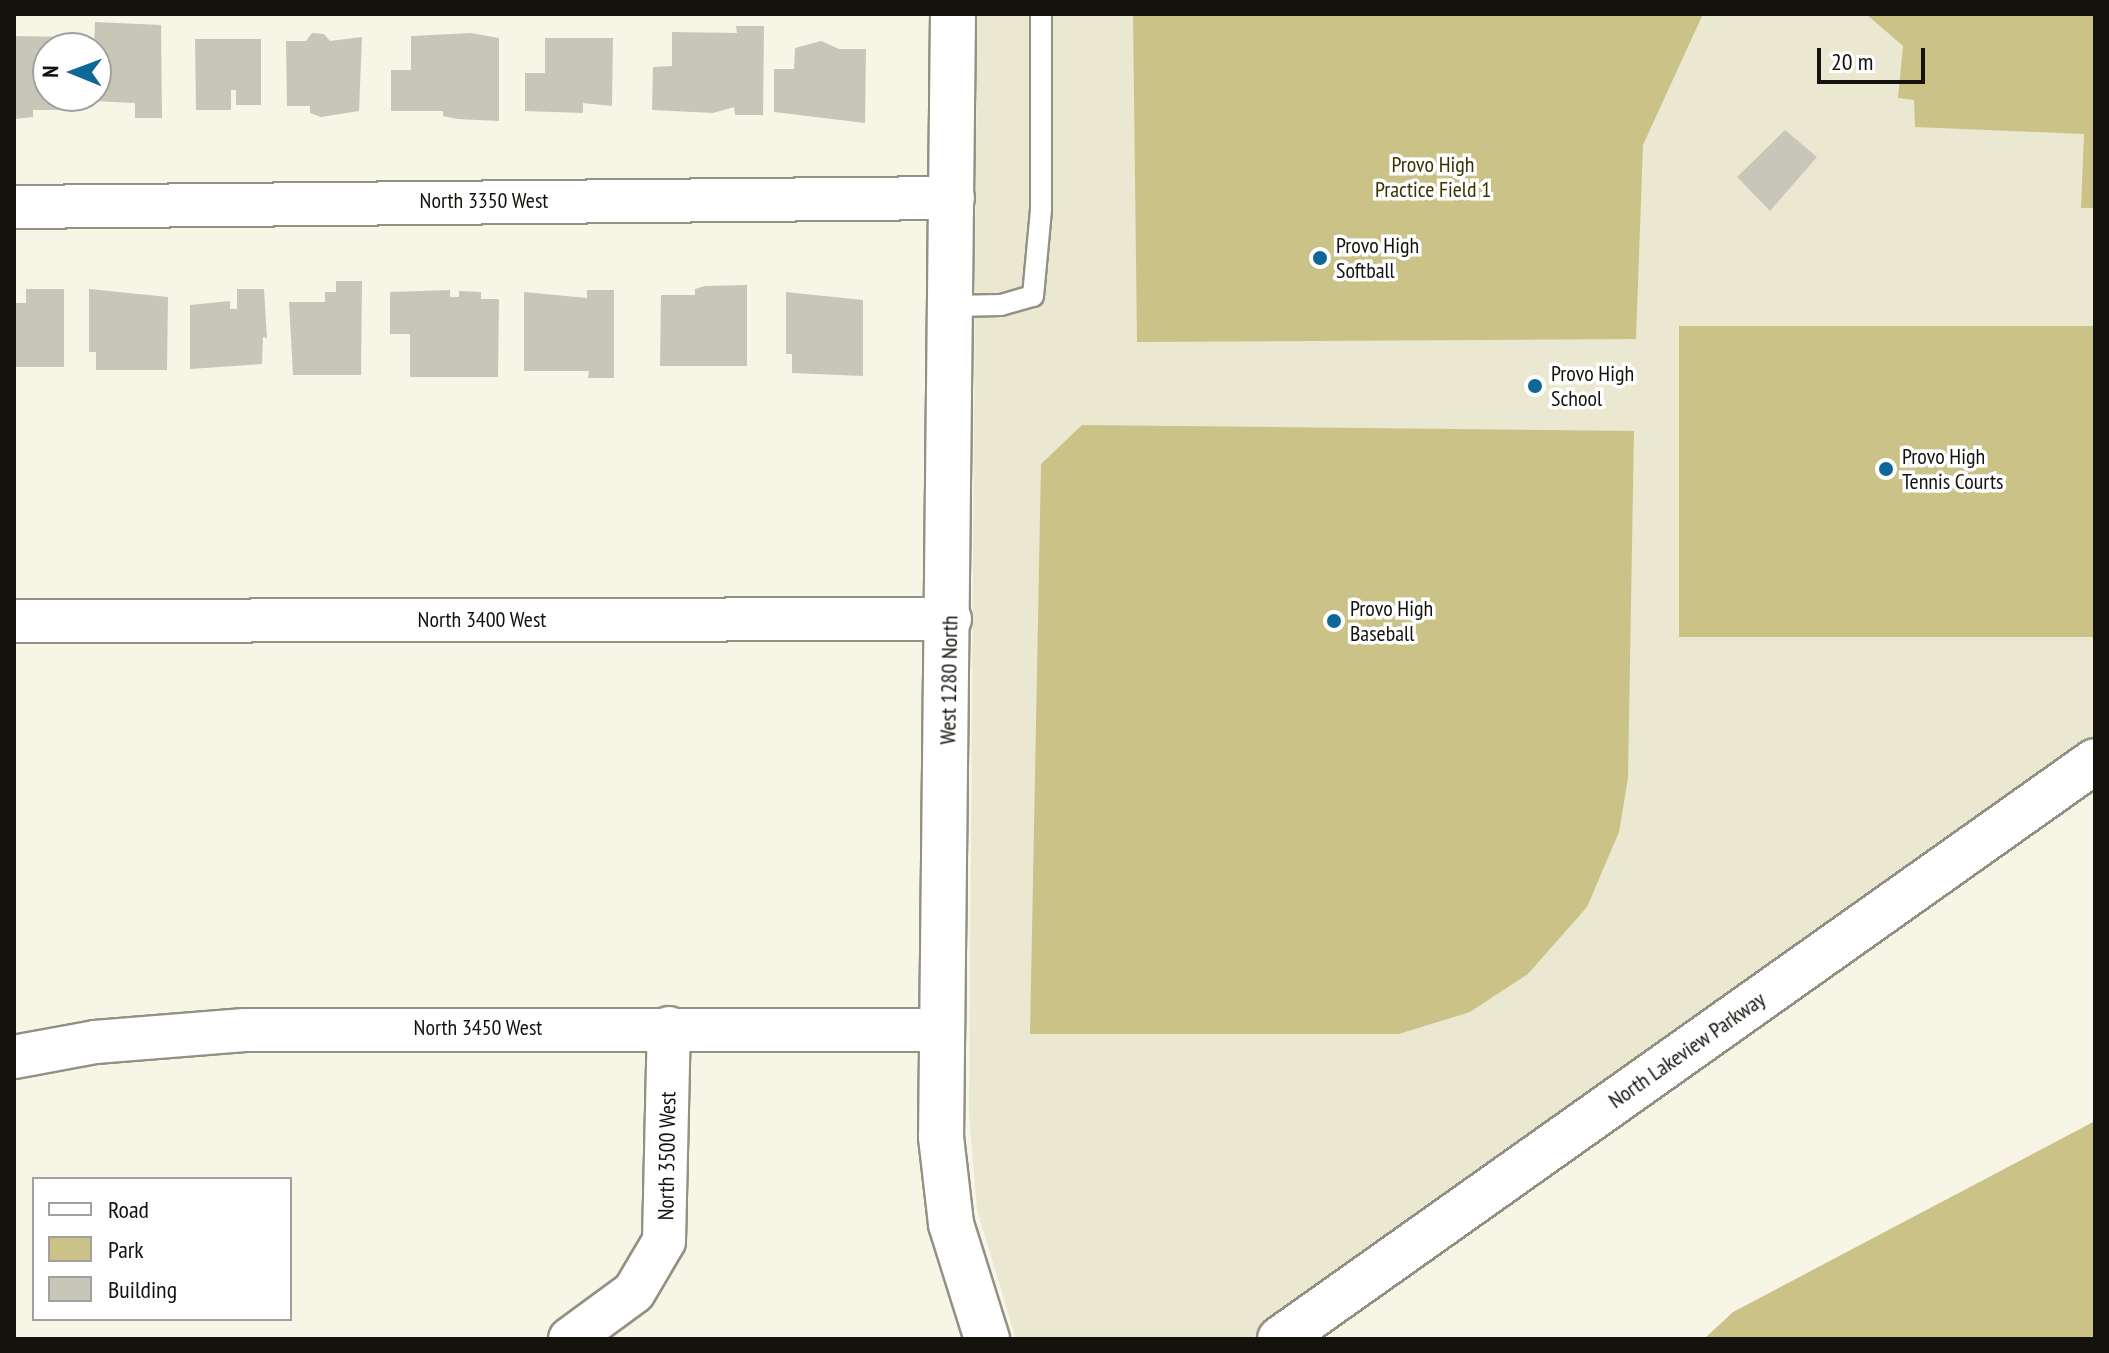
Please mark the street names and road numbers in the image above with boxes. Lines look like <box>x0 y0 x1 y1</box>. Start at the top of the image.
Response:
street label: North 3350 West <box>419 188 549 214</box>
street label: North 3400 West <box>417 607 547 633</box>
street label: West 1280 North <box>935 615 963 745</box>
street label: North Lakeview Parkway <box>1603 986 1771 1114</box>
street label: North 3450 West <box>413 1015 543 1041</box>
street label: North 3500 West <box>653 1091 681 1221</box>

